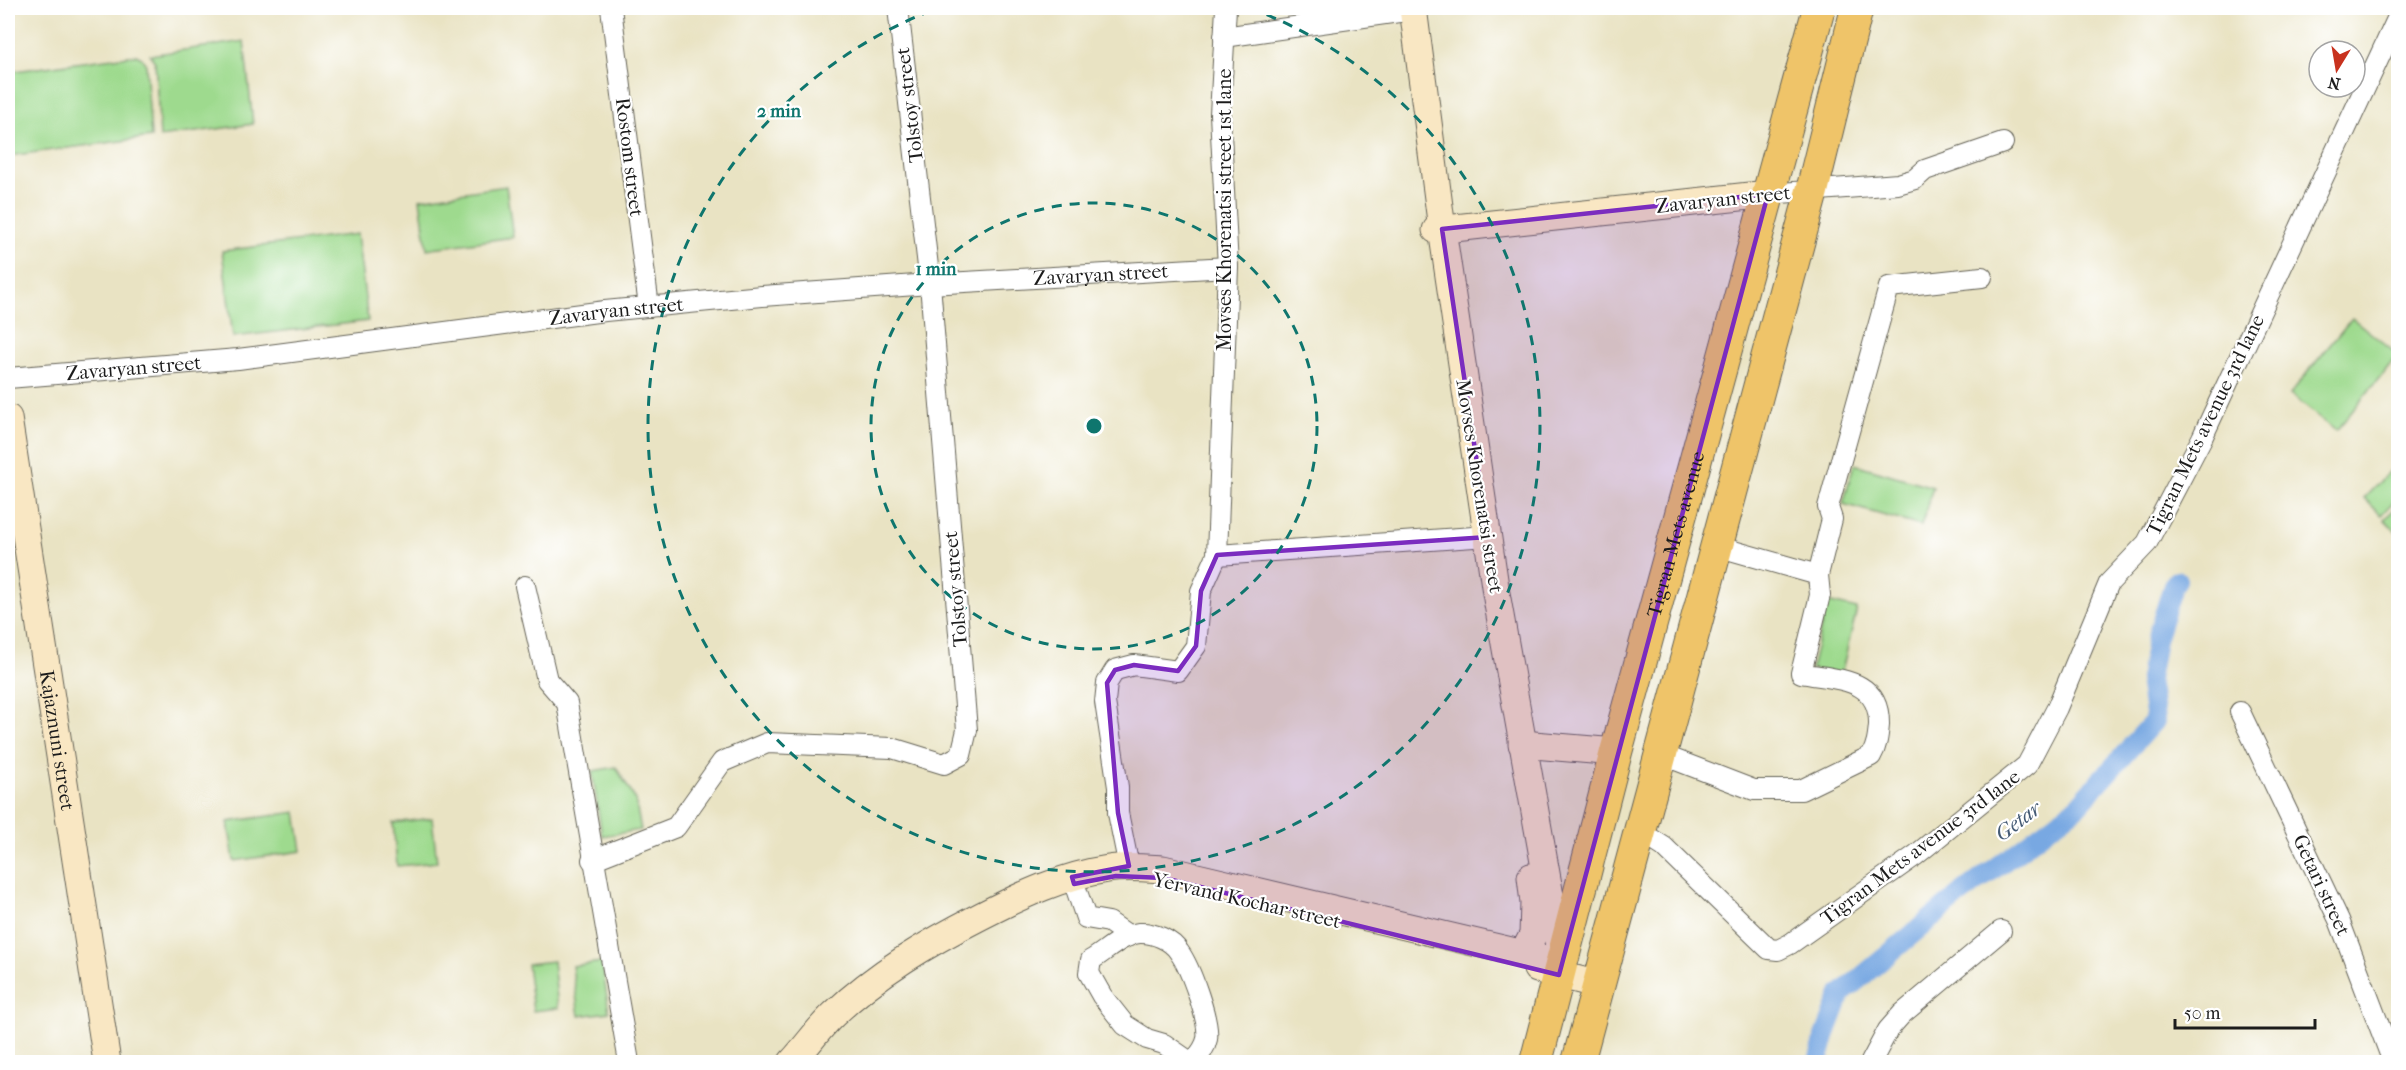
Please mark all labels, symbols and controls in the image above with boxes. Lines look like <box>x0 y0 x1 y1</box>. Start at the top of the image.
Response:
north arrow <box>2307 39 2367 99</box>
street label: Tolstoy street <box>891 46 928 164</box>
street label: Movses Khorenatsi street 1st lane <box>1213 69 1236 351</box>
text: N <box>2326 73 2342 94</box>
street label: Rostom street <box>611 96 648 218</box>
text: 2 min <box>757 101 801 122</box>
street label: Zavaryan street <box>1655 181 1792 218</box>
text: 1 min <box>915 259 957 280</box>
street label: Zavaryan street <box>1032 259 1169 290</box>
street label: Zavaryan street <box>547 293 685 330</box>
street label: Tigran Mets avenue 3rd lane <box>2142 311 2269 540</box>
street label: Zavaryan street <box>65 351 202 385</box>
street label: Movses Khorenatsi street <box>1451 378 1508 595</box>
centre of rings <box>1084 416 1104 436</box>
street label: Tigran Mets avenue <box>1642 449 1710 620</box>
street label: Tolstoy street <box>939 530 972 648</box>
street label: Kajaznuni street <box>35 669 79 812</box>
street label: Tigran Mets avenue 3rd lane <box>1816 765 2024 930</box>
water label: Getar <box>1990 795 2047 846</box>
street label: Getari street <box>2288 831 2355 939</box>
street label: Yervand Kochar street <box>1150 867 1343 933</box>
scale bar <box>2175 992 2314 1030</box>
text: 50 m <box>2184 1003 2221 1024</box>

